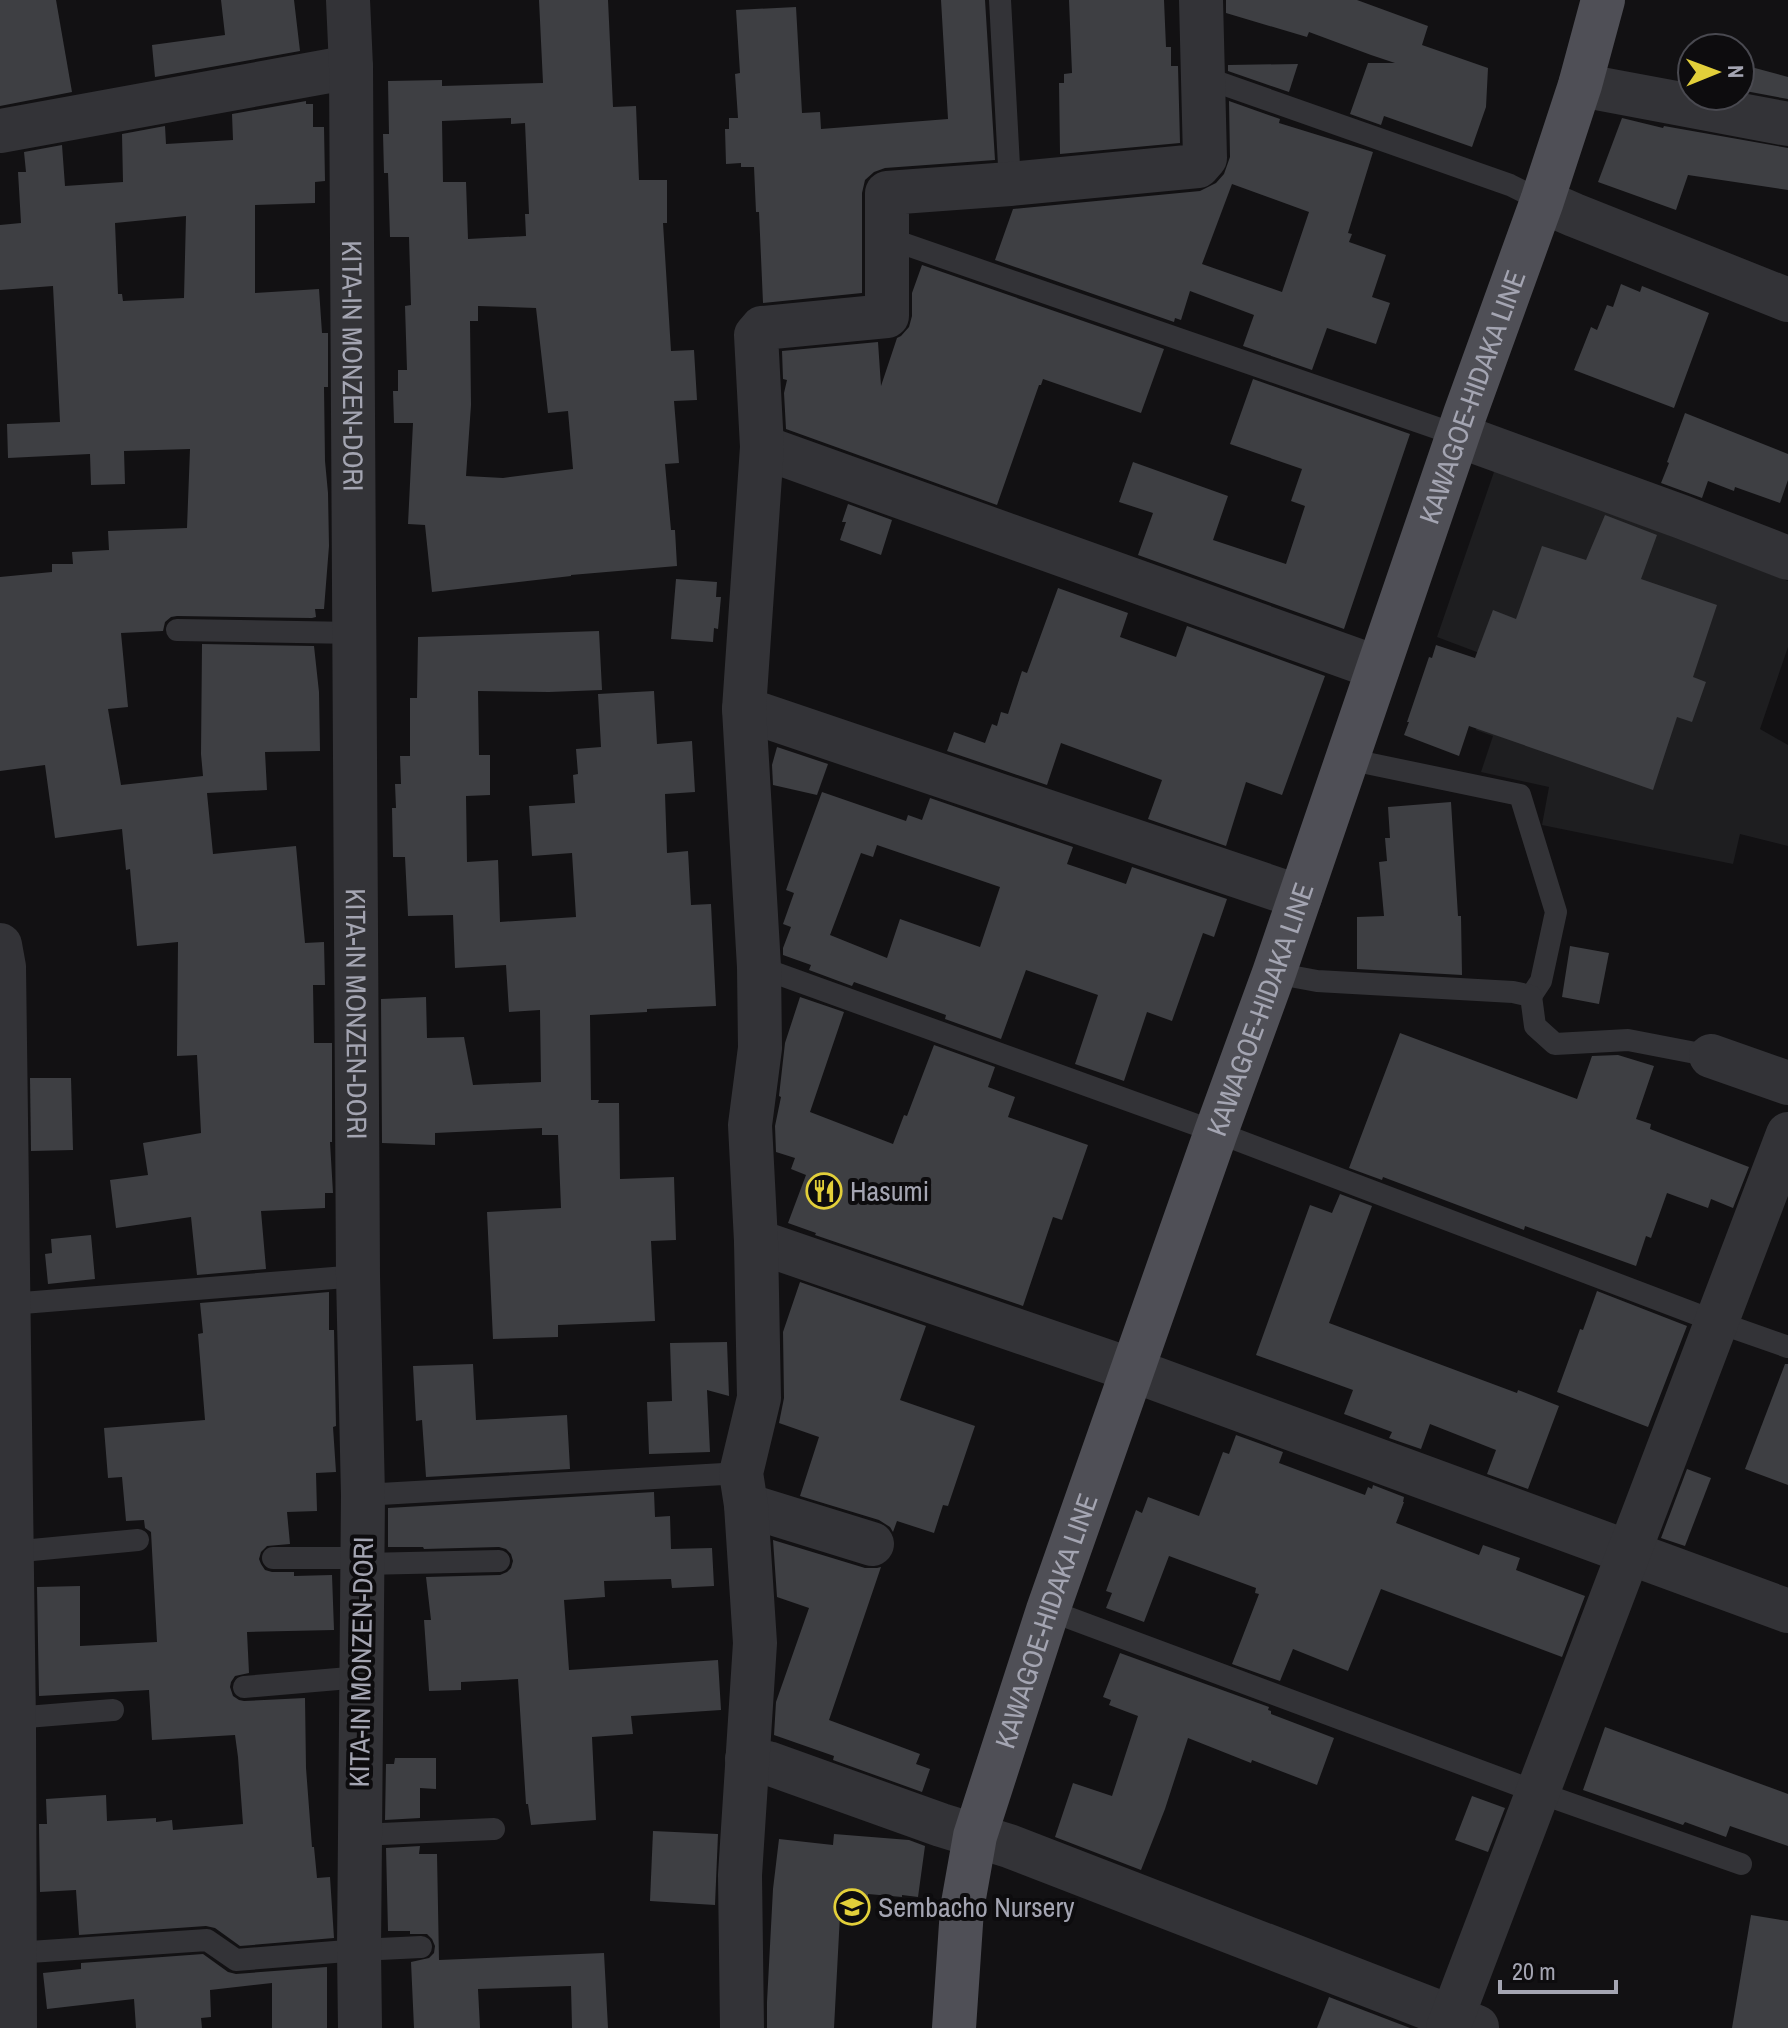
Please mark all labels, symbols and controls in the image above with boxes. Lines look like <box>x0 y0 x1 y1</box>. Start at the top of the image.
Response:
north arrow <box>1676 32 1756 112</box>
text: N <box>1721 65 1751 78</box>
street label: KITA-IN MONZEN-DORI <box>333 240 372 492</box>
street label: KAWAGOE-HIDAKA LINE <box>1410 265 1534 529</box>
street label: KAWAGOE-HIDAKA LINE <box>1197 878 1323 1141</box>
street label: KITA-IN MONZEN-DORI <box>337 888 376 1140</box>
restaurant icon: Hasumi <box>805 1172 843 1210</box>
place label: Hasumi <box>850 1172 929 1210</box>
street label: KAWAGOE-HIDAKA LINE <box>986 1488 1106 1753</box>
street label: KITA-IN MONZEN-DORI <box>340 1536 382 1788</box>
school or university icon: Sembacho Nursery <box>833 1888 871 1926</box>
place label: Sembacho Nursery <box>878 1888 1075 1926</box>
scale bar <box>1500 1944 1616 1994</box>
text: 20 m <box>1512 1955 1556 1987</box>

